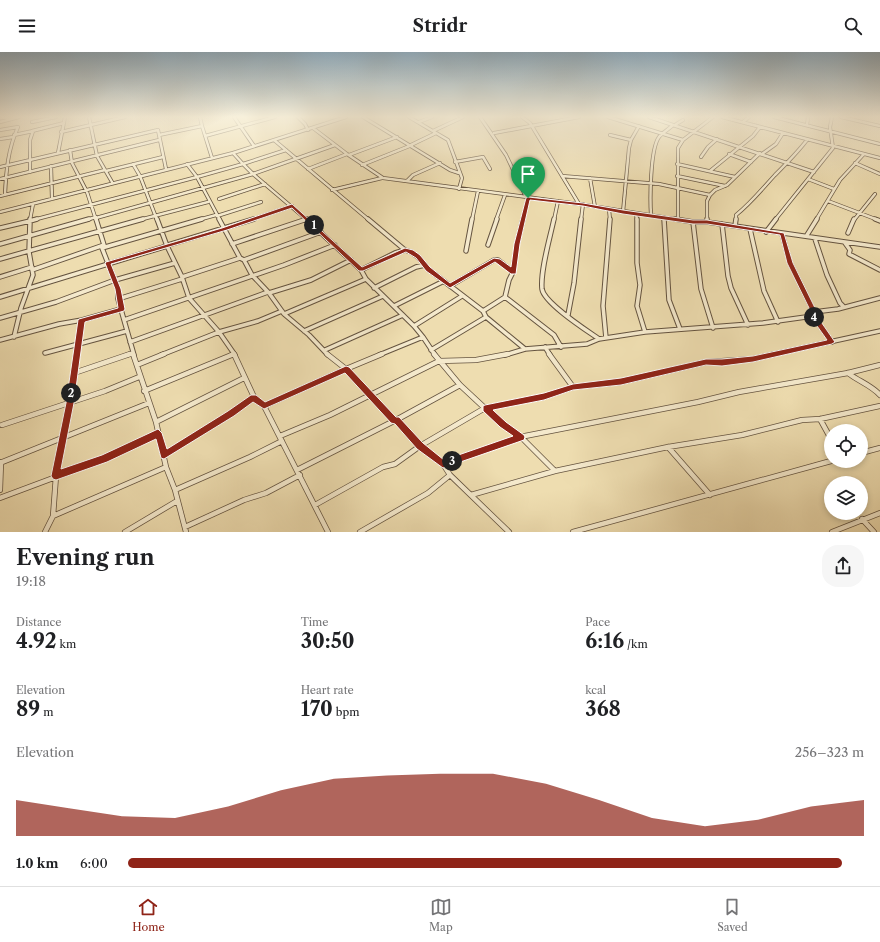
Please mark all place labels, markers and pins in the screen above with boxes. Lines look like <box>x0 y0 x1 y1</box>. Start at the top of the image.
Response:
pin <box>511 157 545 198</box>
pin: 1 <box>304 215 324 235</box>
pin: 4 <box>804 307 824 327</box>
pin: 2 <box>61 383 81 403</box>
pin: 3 <box>442 451 462 471</box>

